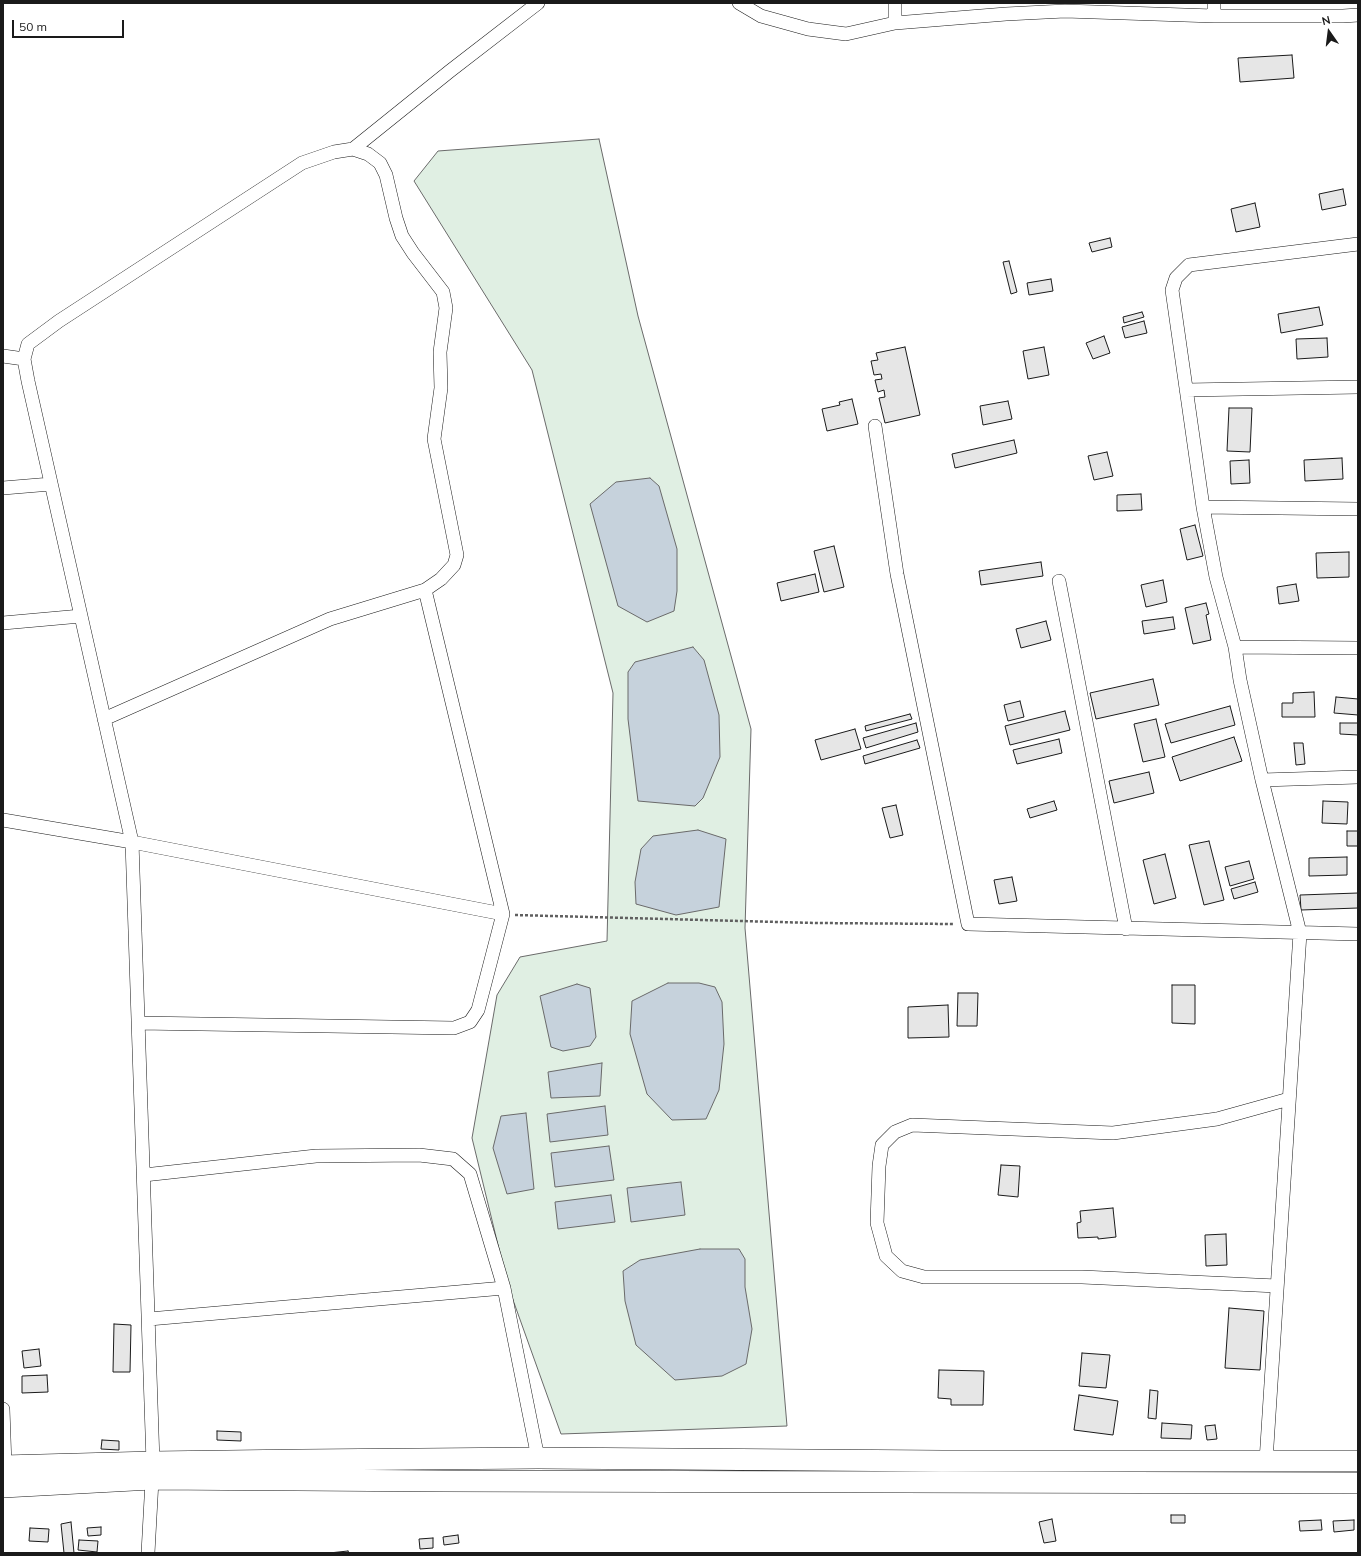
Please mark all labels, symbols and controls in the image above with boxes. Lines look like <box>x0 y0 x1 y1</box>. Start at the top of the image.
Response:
scale bar <box>14 12 126 38</box>
north arrow <box>1309 12 1349 52</box>
text: N <box>1320 13 1332 28</box>
text: 50 m <box>19 19 47 34</box>

